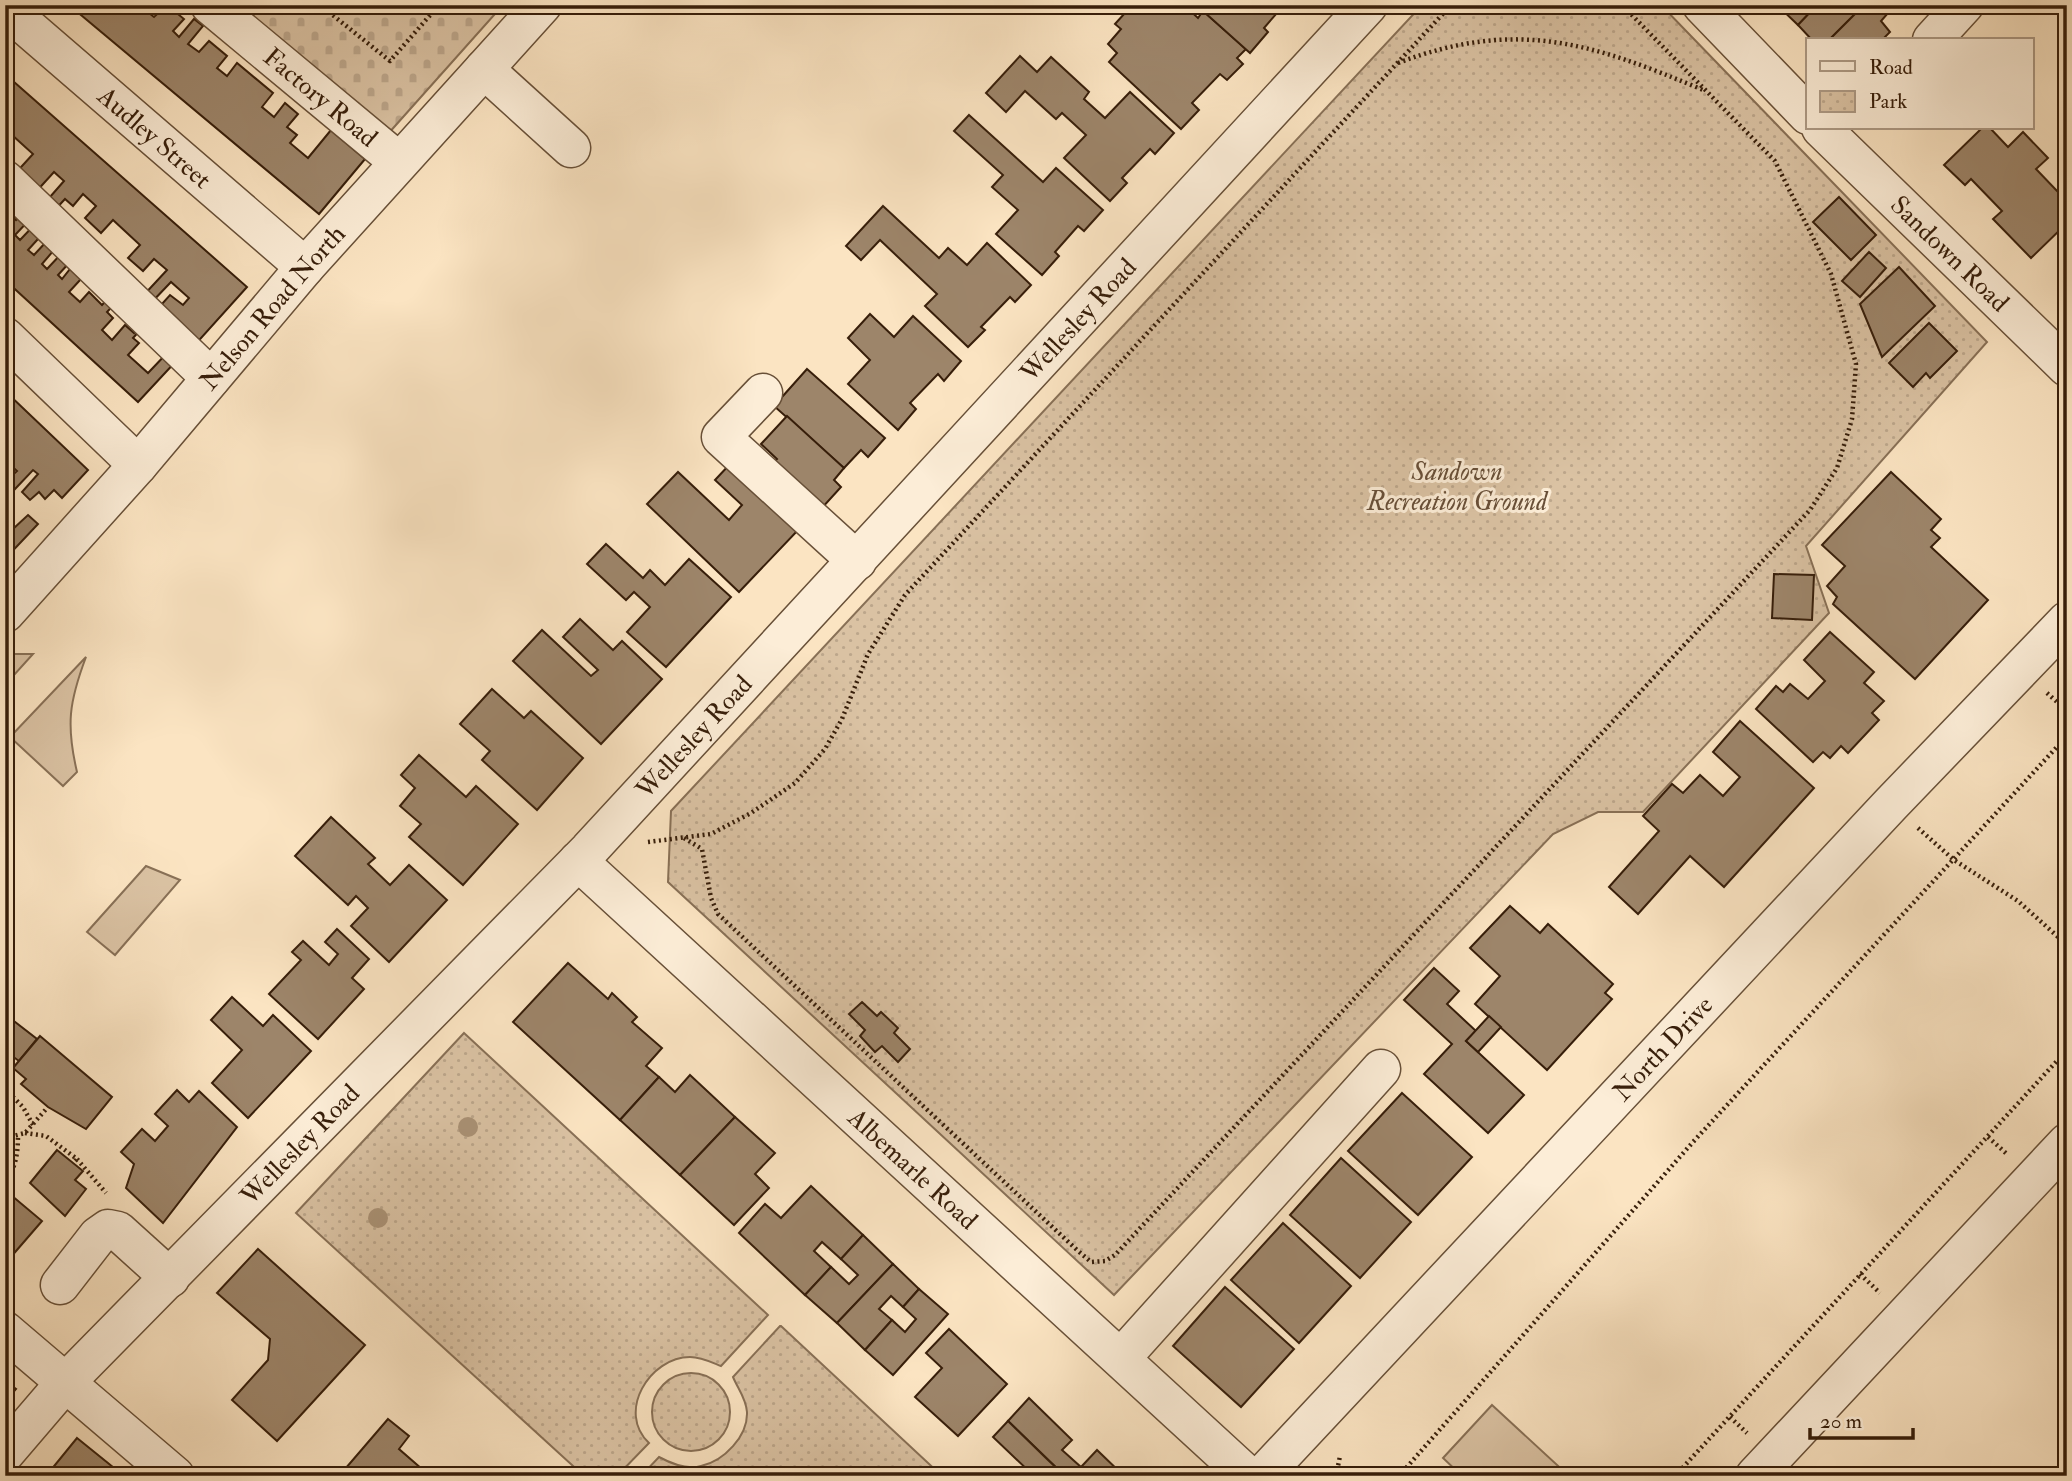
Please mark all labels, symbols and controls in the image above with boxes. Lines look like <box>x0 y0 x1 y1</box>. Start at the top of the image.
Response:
legend <box>1806 38 2034 130</box>
street label: Factory Road <box>257 41 384 155</box>
text: Road <box>1869 54 1914 81</box>
street label: Audley Street <box>90 80 218 196</box>
text: Park <box>1869 88 1907 115</box>
street label: Sandown Road <box>1883 189 2016 319</box>
street label: Nelson Road North <box>193 218 353 397</box>
street label: Wellesley Road <box>1013 252 1144 389</box>
park label: Sandown Recreation Ground <box>1366 456 1549 518</box>
street label: Wellesley Road <box>629 669 759 806</box>
street label: North Drive <box>1606 990 1720 1108</box>
street label: Wellesley Road <box>233 1078 367 1213</box>
street label: Albemarle Road <box>840 1101 984 1237</box>
scale bar <box>1810 1397 1913 1441</box>
text: 20 m <box>1820 1408 1862 1435</box>

